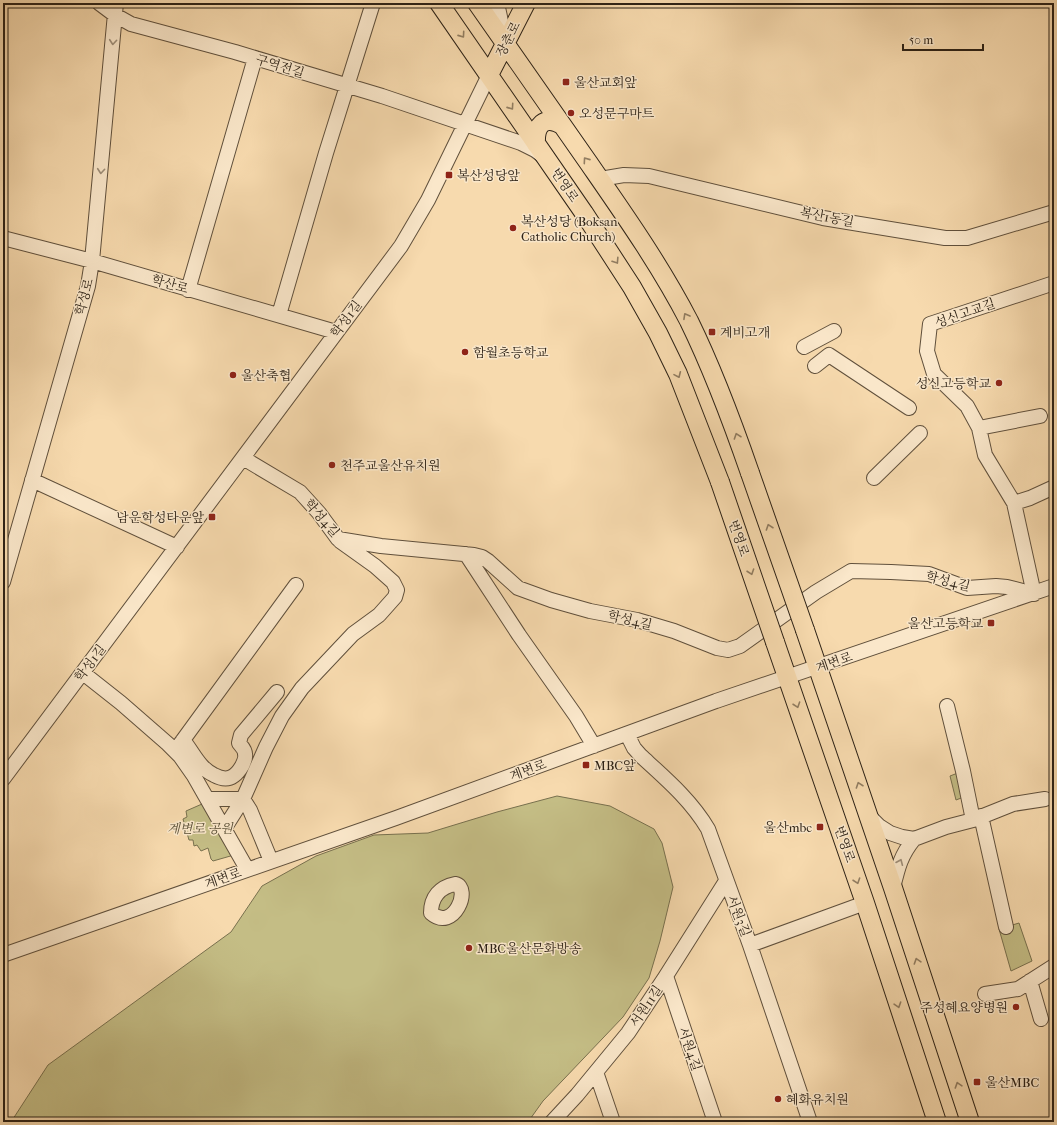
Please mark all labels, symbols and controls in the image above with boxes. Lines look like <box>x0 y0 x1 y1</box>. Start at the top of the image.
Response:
street label: 장춘로 <box>493 18 523 59</box>
scale bar <box>903 26 983 52</box>
one-way arrow <box>457 31 465 38</box>
text: 50 m <box>909 33 933 47</box>
one-way arrow <box>108 39 117 45</box>
street label: 구역전길 <box>254 51 306 81</box>
place label: 울산교회앞 <box>574 75 637 90</box>
marker: 울산교회앞 <box>561 77 571 87</box>
one-way arrow <box>506 103 513 110</box>
place label: 오성문구마트 <box>579 106 655 121</box>
marker: 오성문구마트 <box>566 108 576 118</box>
one-way arrow <box>584 157 591 164</box>
street label: 번영로 <box>548 165 582 205</box>
one-way arrow <box>96 168 105 174</box>
place label: 복산성당앞 <box>457 168 520 183</box>
marker: 복산성당앞 <box>444 170 454 180</box>
street label: 복산1동길 <box>799 204 855 230</box>
place label: 복산성당 (Boksan Catholic Church) <box>521 214 618 244</box>
marker: 복산성당 (Boksan Catholic Church) <box>508 223 518 233</box>
one-way arrow <box>611 257 619 264</box>
street label: 학산로 <box>150 272 191 297</box>
street label: 학성로 <box>72 276 96 317</box>
street label: 성신고교길 <box>933 296 997 330</box>
street label: 학성1길 <box>327 298 365 340</box>
one-way arrow <box>683 313 691 321</box>
place label: 계비고개 <box>720 325 770 340</box>
marker: 계비고개 <box>707 327 717 337</box>
place label: 함월초등학교 <box>473 345 549 360</box>
marker: 함월초등학교 <box>460 347 470 357</box>
place label: 울산축협 <box>241 368 291 383</box>
marker: 울산축협 <box>228 370 238 380</box>
one-way arrow <box>674 372 682 379</box>
place label: 성신고등학교 <box>916 376 991 391</box>
marker: 성신고등학교 <box>994 378 1004 388</box>
one-way arrow <box>733 432 742 439</box>
place label: 천주교울산유치원 <box>340 458 440 473</box>
marker: 천주교울산유치원 <box>327 460 337 470</box>
street label: 학성4길 <box>301 496 343 540</box>
place label: 남운학성타운앞 <box>116 510 204 525</box>
marker: 남운학성타운앞 <box>207 512 217 522</box>
street label: 번영로 <box>726 518 752 559</box>
one-way arrow <box>766 524 774 531</box>
one-way arrow <box>746 568 755 575</box>
street label: 학성4길 <box>924 568 972 594</box>
street label: 학성4길 <box>606 608 654 632</box>
place label: 울산고등학교 <box>908 616 983 631</box>
marker: 울산고등학교 <box>986 618 996 628</box>
street label: 학성1길 <box>71 642 109 684</box>
street label: 계변로 <box>814 649 855 675</box>
one-way arrow <box>792 701 801 708</box>
street label: 계변로 <box>508 756 549 783</box>
place label: MBC앞 <box>594 758 636 773</box>
marker: MBC앞 <box>581 760 591 770</box>
one-way arrow <box>855 782 863 789</box>
place label: 울산mbc <box>764 820 812 835</box>
park label: 계변로 공원 <box>167 821 234 836</box>
marker: 울산mbc <box>815 822 825 832</box>
street label: 번영로 <box>832 824 858 865</box>
one-way arrow <box>895 858 903 866</box>
street label: 계변로 <box>203 865 244 891</box>
one-way arrow <box>852 878 861 885</box>
street label: 서원3길 <box>724 893 754 939</box>
place label: MBC울산문화방송 <box>477 941 582 956</box>
marker: MBC울산문화방송 <box>464 943 474 953</box>
one-way arrow <box>914 958 922 965</box>
street label: 서원11길 <box>627 982 665 1030</box>
place label: 주성혜요양병원 <box>920 1000 1008 1015</box>
one-way arrow <box>893 1001 902 1008</box>
marker: 주성혜요양병원 <box>1011 1002 1021 1012</box>
street label: 서원4길 <box>676 1025 704 1073</box>
place label: 울산MBC <box>985 1075 1039 1090</box>
marker: 울산MBC <box>972 1077 982 1087</box>
one-way arrow <box>954 1082 963 1089</box>
place label: 혜화유치원 <box>786 1092 849 1107</box>
marker: 혜화유치원 <box>773 1094 783 1104</box>

